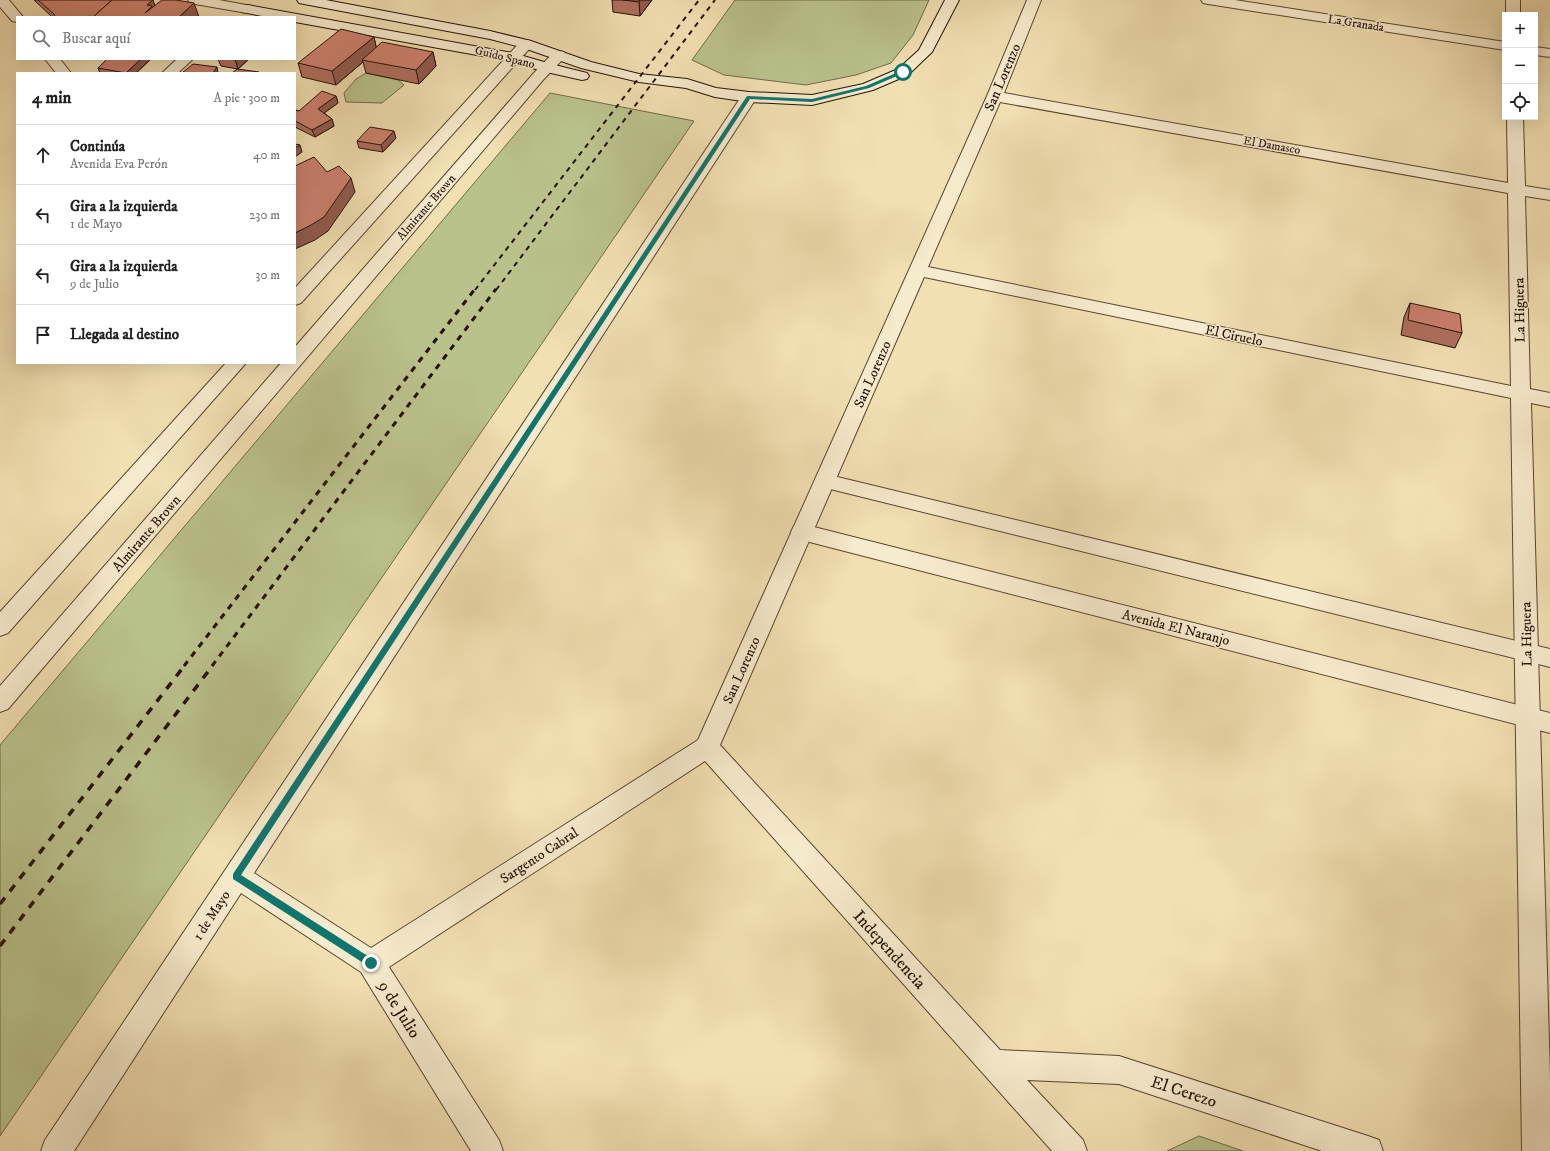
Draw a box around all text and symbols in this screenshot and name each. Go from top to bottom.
street label: La Granada [1327,12,1386,35]
map controls [1502,12,1538,120]
button: + [1502,12,1538,48]
search box [16,16,296,60]
icon: search [30,27,52,49]
text: Buscar aquí [62,29,130,48]
street label: San Lorenzo [981,41,1025,114]
street label: Guido Spano [473,43,537,72]
button: − [1502,48,1538,84]
route start [894,63,912,81]
button: locate [1502,84,1538,120]
text: 4 min [32,87,71,109]
text: A pie · 300 m [214,90,280,106]
street label: El Damasco [1242,133,1302,158]
text: Continúa [70,137,125,156]
icon: ahead [32,144,54,166]
text: 40 m [253,147,280,163]
text: Avenida Eva Perón [70,156,168,172]
street label: Almirante Brown [394,171,459,243]
text: Gira a la izquierda [70,197,178,216]
icon: left [32,204,54,226]
text: 230 m [249,207,280,223]
text: 1 de Mayo [70,216,122,232]
text: Gira a la izquierda [70,257,178,276]
icon: left [32,264,54,286]
text: 30 m [256,267,280,283]
text: 9 de Julio [70,276,119,292]
street label: La Higuera [1510,277,1530,343]
street label: El Ciruelo [1203,321,1265,351]
icon: arrive [32,324,54,346]
text: Llegada al destino [70,325,179,344]
street label: San Lorenzo [850,338,896,411]
street label: Almirante Brown [108,491,185,576]
street label: La Higuera [1517,601,1537,667]
street label: Avenida El Naranjo [1120,606,1232,650]
street label: San Lorenzo [719,634,765,707]
street label: Sargento Cabral [497,823,583,888]
street label: 1 de Mayo [189,887,235,944]
street label: Independencia [848,906,931,994]
route end [362,954,380,972]
street label: 9 de Julio [372,976,425,1042]
street label: El Cerezo [1148,1071,1219,1113]

